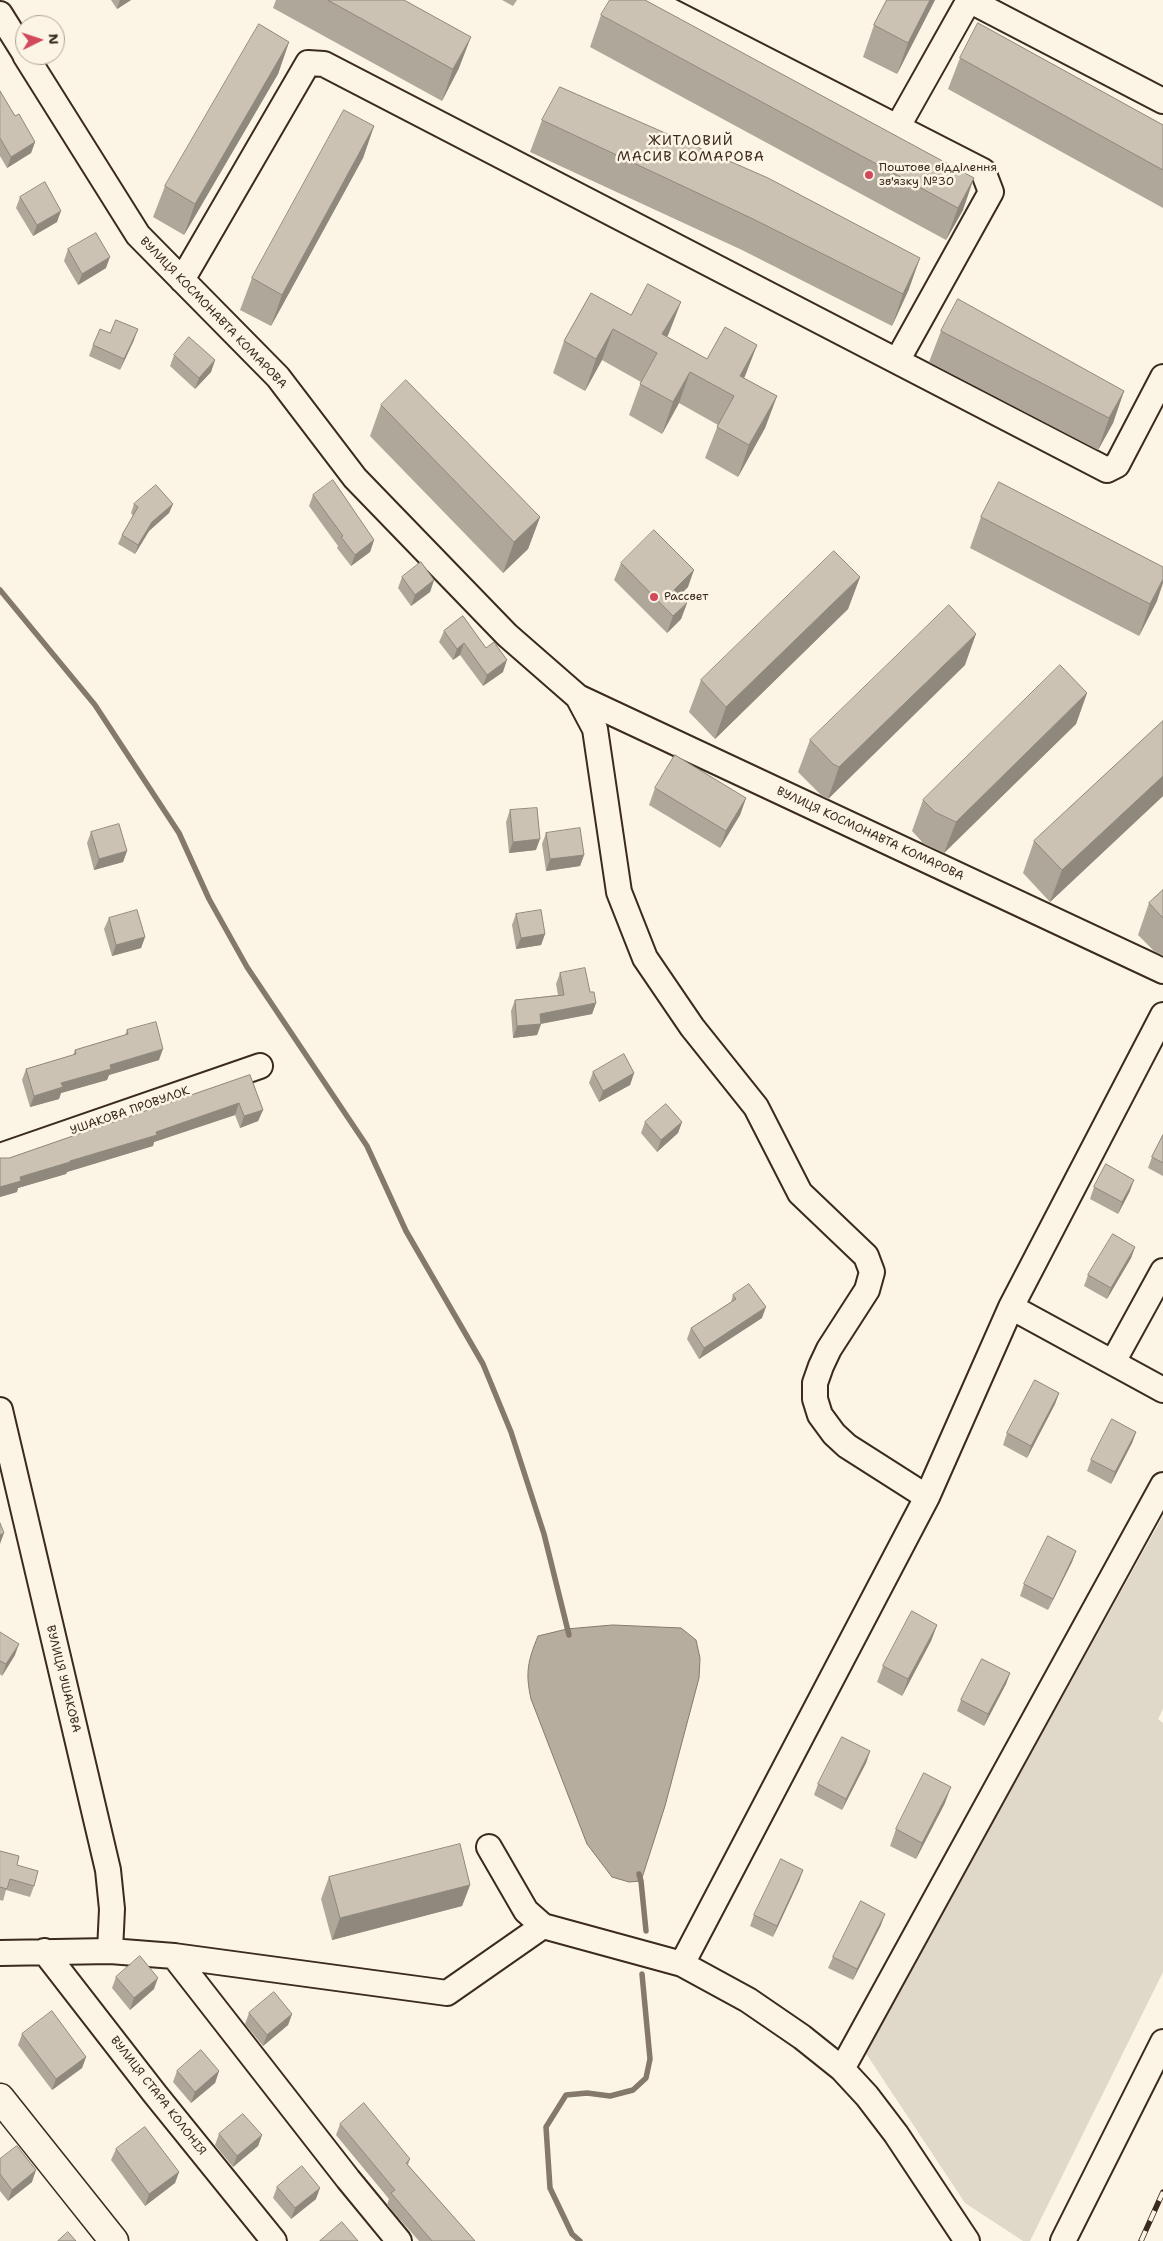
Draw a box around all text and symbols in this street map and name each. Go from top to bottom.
north arrow [15,15,65,65]
text: N [45,33,63,45]
district label: ЖИТЛОВИЙ МАСИВ КОМАРОВА [615,133,767,166]
place label: Поштове відділення зв'язку №30 [879,161,997,189]
marker: Поштове відділення зв'язку №30 [863,169,875,181]
street label: ВУЛИЦЯ КОСМОНАВТА КОМАРОВА [137,234,289,392]
place label: Рассвет [664,590,708,604]
marker: Рассвет [648,591,660,603]
street label: ВУЛИЦЯ КОСМОНАВТА КОМАРОВА [774,784,966,884]
street label: УШАКОВА ПРОВУЛОК [68,1084,192,1138]
street label: ВУЛИЦЯ УШАКОВА [43,1624,83,1734]
street label: ВУЛИЦЯ СТАРА КОЛОНІЯ [107,2034,209,2158]

